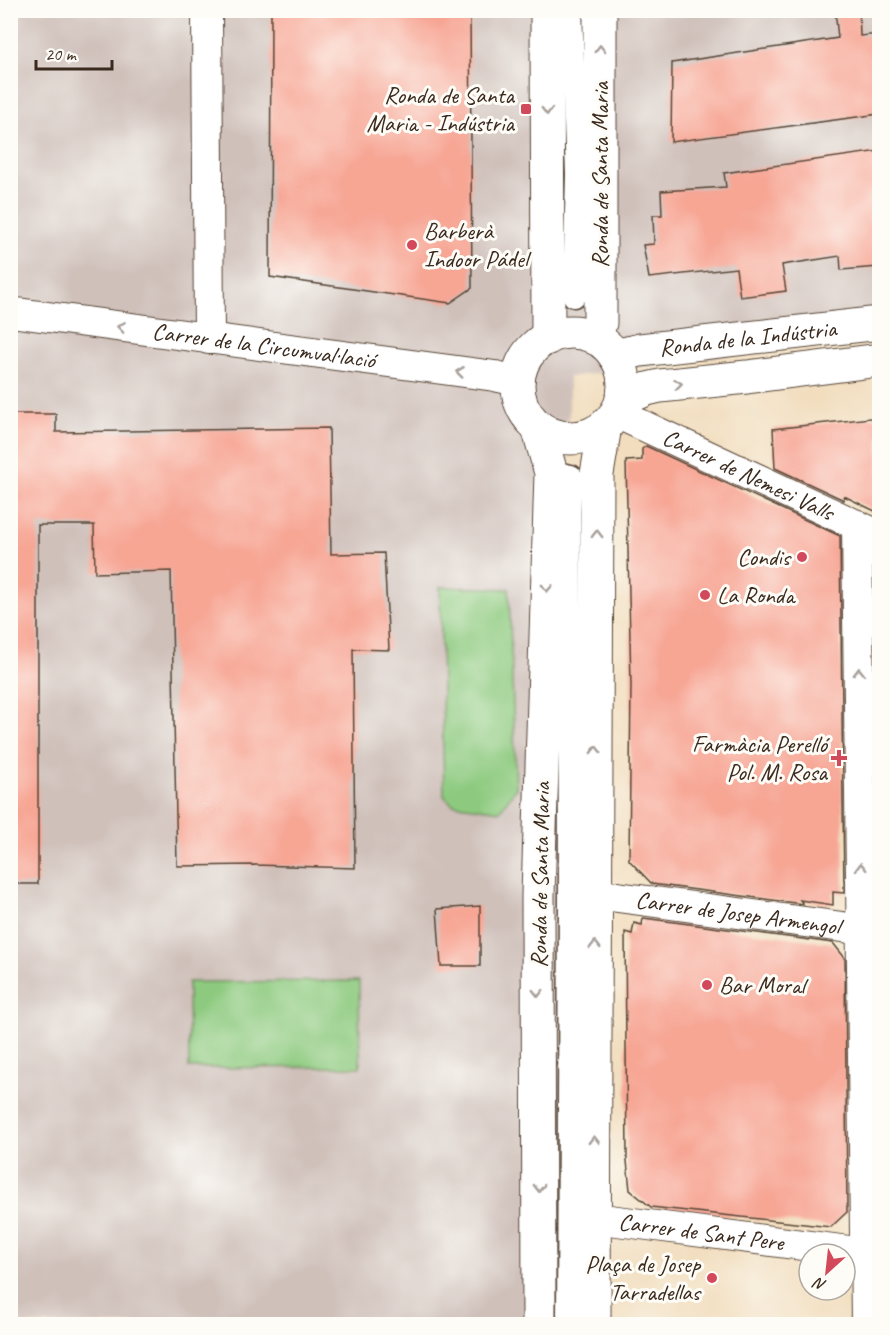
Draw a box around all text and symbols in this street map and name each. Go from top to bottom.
scale bar [36,33,112,71]
text: 20 m [45,43,78,65]
one-way arrow [594,45,606,54]
place label: Ronda de Santa Maria - Indústria [366,80,515,138]
street label: Ronda de Santa Maria [585,81,615,268]
marker: Ronda de Santa Maria - Indústria [519,102,533,116]
one-way arrow [541,106,553,115]
place label: Barberà Indoor Pádel [424,216,532,274]
marker: Barberà Indoor Pádel [405,238,419,252]
street label: Ronda de la Indústria [658,313,839,363]
street label: Carrer de la Circumval·lació [151,316,380,376]
one-way arrow [117,321,126,333]
one-way arrow [456,366,465,378]
one-way arrow [673,378,682,391]
street label: Carrer de Nemesi Valls [658,422,840,528]
one-way arrow [591,530,603,539]
place label: Condis [737,542,792,572]
marker: Condis [795,550,809,564]
place label: La Ronda [717,580,796,610]
one-way arrow [541,584,554,593]
marker: La Ronda [698,588,712,602]
one-way arrow [853,668,865,677]
place label: Farmàcia Perelló Pol. M. Rosa [692,729,831,787]
one-way arrow [590,746,602,755]
marker: Farmàcia Perelló Pol. M. Rosa [832,751,846,765]
street label: Ronda de Santa Maria [523,780,557,968]
one-way arrow [855,863,867,872]
street label: Carrer de Josep Armengol [634,885,846,942]
one-way arrow [589,941,601,950]
place label: Bar Moral [719,970,809,1000]
marker: Bar Moral [700,978,714,992]
one-way arrow [532,989,545,998]
one-way arrow [588,1136,600,1145]
one-way arrow [533,1184,545,1193]
street label: Carrer de Sant Pere [617,1206,788,1258]
north arrow [797,1242,857,1302]
place label: Plaça de Josep Tarradellas [585,1249,702,1307]
marker: Plaça de Josep Tarradellas [705,1271,719,1285]
text: N [809,1272,830,1296]

